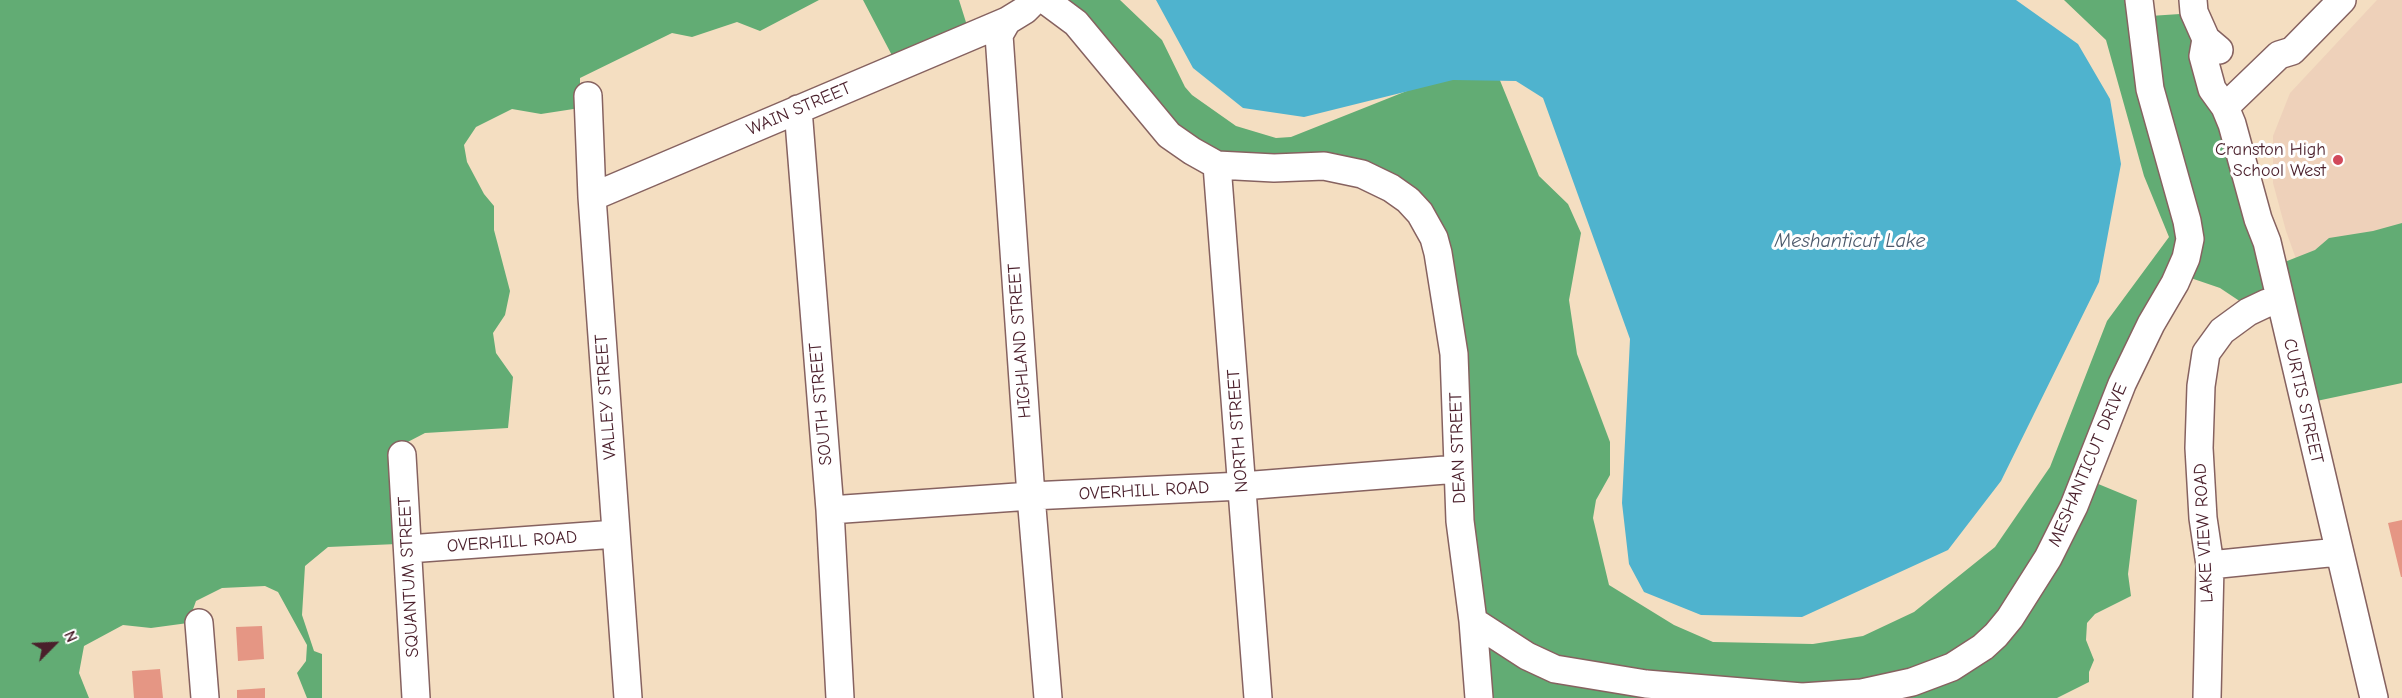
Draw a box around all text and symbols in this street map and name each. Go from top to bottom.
street label: WAIN STREET [744,77,854,141]
place label: Cranston High School West [2215,139,2326,182]
marker: Cranston High School West [2331,153,2345,167]
water label: Meshanticut Lake [1775,229,1925,253]
street label: HIGHLAND STREET [1004,263,1036,419]
street label: VALLEY STREET [591,334,621,460]
street label: CURTIS STREET [2278,336,2328,466]
street label: SOUTH STREET [805,342,837,466]
street label: NORTH STREET [1223,369,1253,493]
street label: MESHANTICUT DRIVE [2044,380,2132,550]
street label: DEAN STREET [1445,392,1471,504]
street label: LAKE VIEW ROAD [2190,463,2218,603]
street label: OVERHILL ROAD [1078,477,1210,505]
street label: SQUANTUM STREET [394,496,424,658]
street label: OVERHILL ROAD [446,527,578,557]
north arrow [24,614,84,674]
text: N [60,628,81,645]

